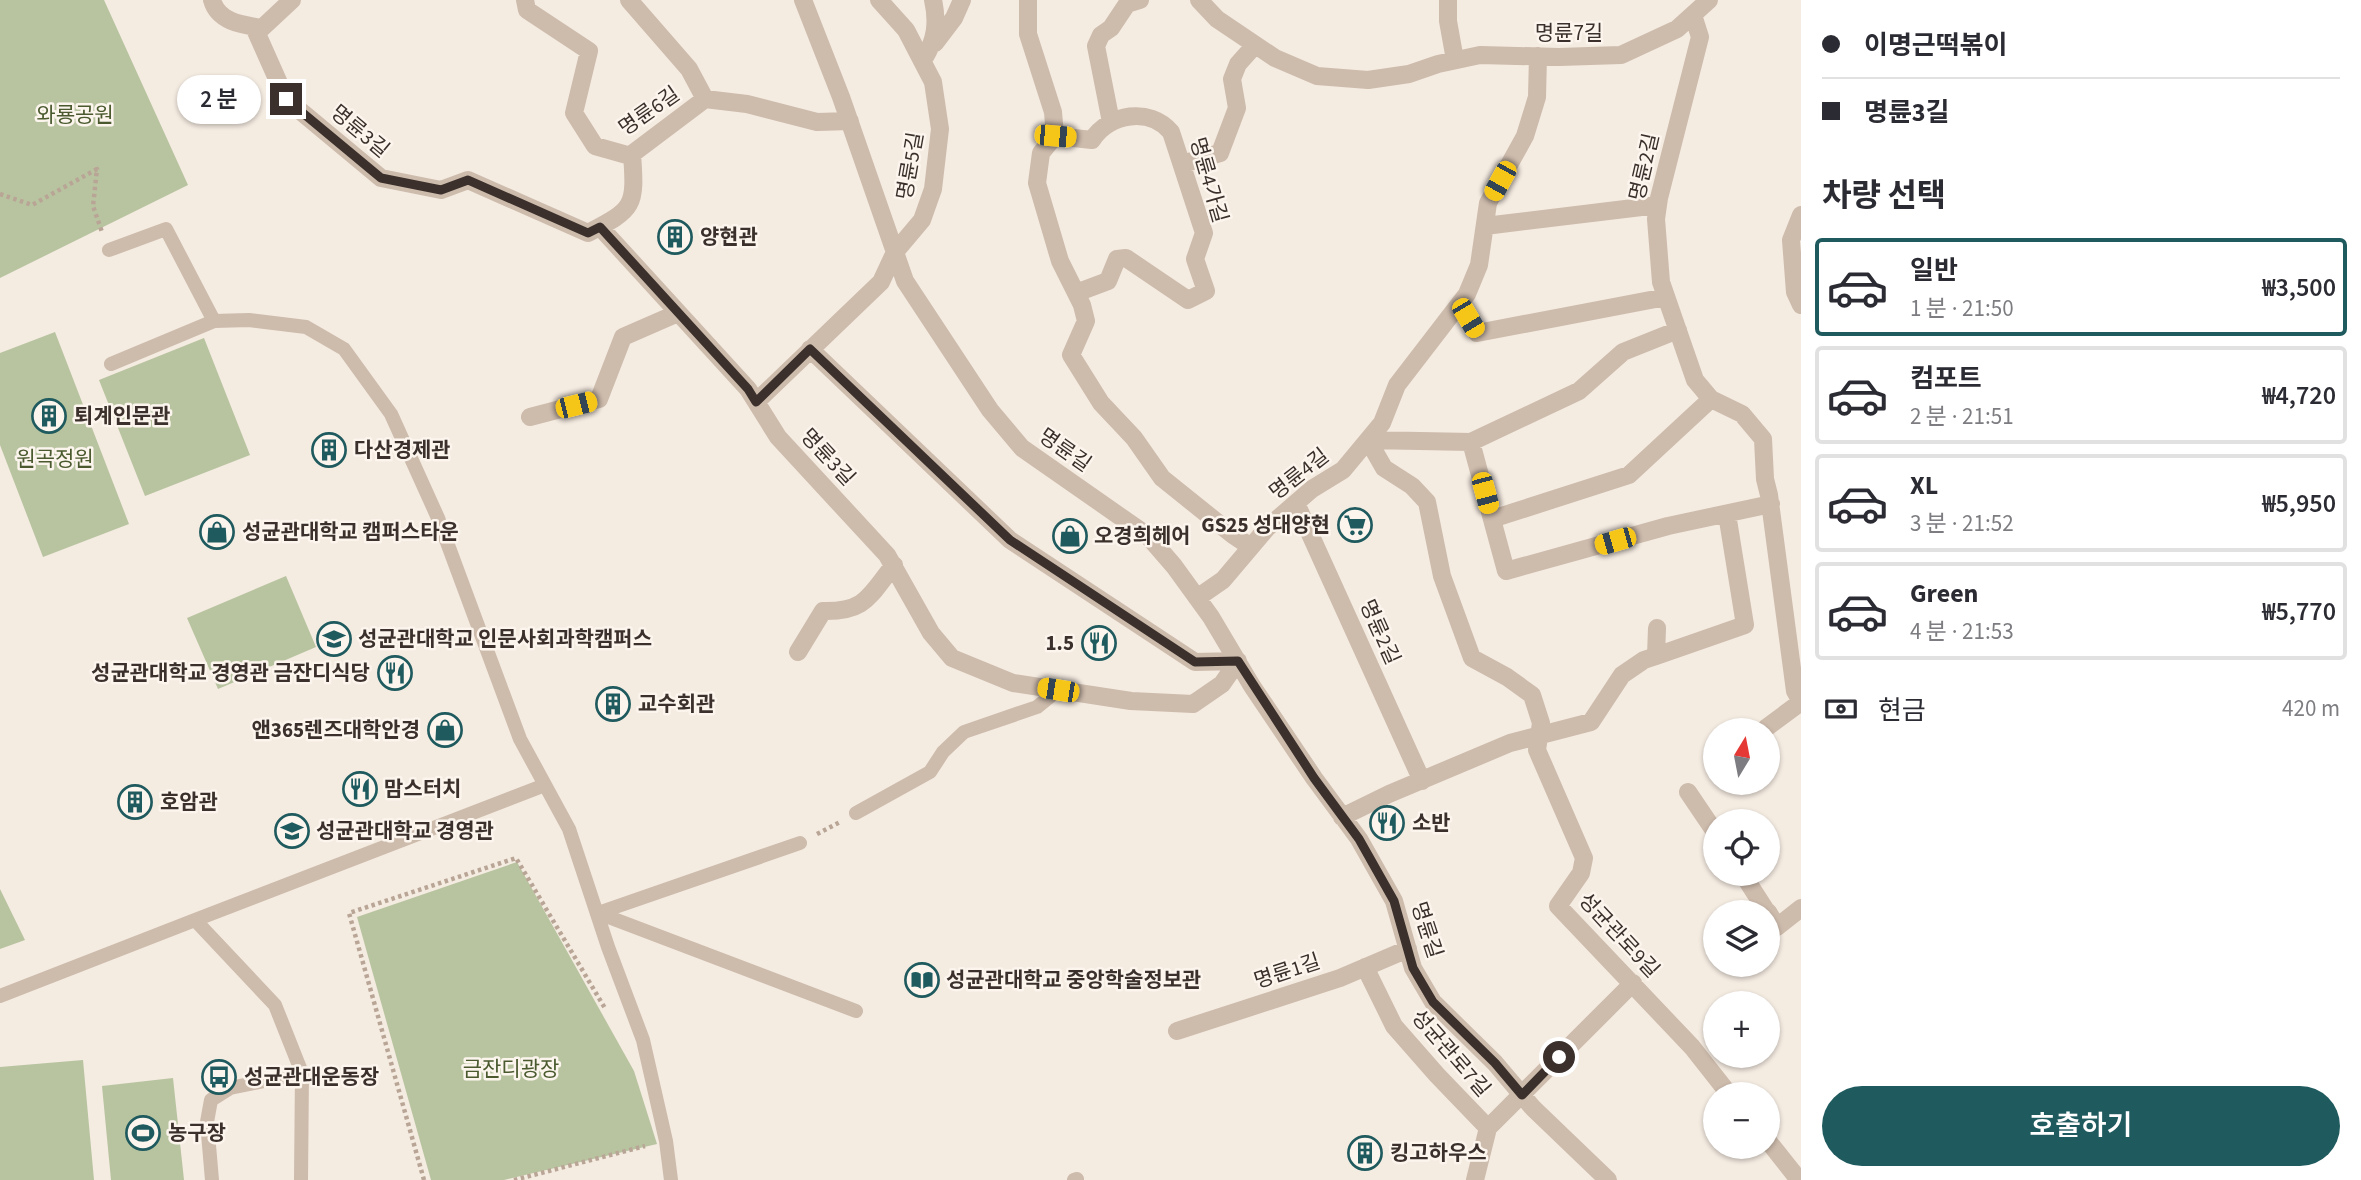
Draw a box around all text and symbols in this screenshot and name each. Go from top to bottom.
street label: 명륜7길 [1535,18,1603,48]
text: 이명근떡볶이 [1864,27,2008,64]
callout: 2 분 [177,74,262,124]
street label: 명륜6길 [612,79,686,143]
text: 2 분 [200,83,238,116]
route end [270,83,302,115]
text: 명륜3길 [1864,94,1950,131]
street label: 명륜3길 [324,98,396,164]
park label: 와룡공원 [36,100,114,130]
car [1034,124,1077,148]
street label: 명륜5길 [889,130,931,202]
street label: 명륜2길 [1622,130,1666,204]
street label: 명륜4가길 [1182,134,1236,226]
car [1481,158,1520,204]
text: 차량 선택 [1822,173,1946,219]
building icon: 양현관 [656,218,694,256]
place label: 양현관 [700,222,758,252]
text: 일반 [1910,252,1958,289]
icon: car [1826,256,1889,319]
text: ₩3,500 [2262,269,2336,306]
text: 1 분 · 21:50 [1910,292,2014,325]
car [1449,295,1488,341]
text: 컴포트 [1910,360,1982,397]
icon: car [1826,364,1889,427]
text: ₩4,720 [2262,377,2336,414]
car [554,390,599,420]
building icon: 퇴계인문관 [30,397,68,435]
text: 2 분 · 21:51 [1910,400,2014,433]
place label: 퇴계인문관 [74,401,171,431]
street label: 명륜길 [1033,421,1097,479]
street label: 명륜3길 [794,422,862,492]
building icon: 다산경제관 [310,431,348,469]
place label: 다산경제관 [354,435,451,465]
street label: 명륜4길 [1263,441,1335,507]
park label: 원곡정원 [16,444,94,474]
text: XL [1910,467,1938,504]
car [1470,470,1501,516]
icon: car [1826,472,1889,535]
text: ₩5,950 [2262,485,2336,522]
supermarket icon: GS25 성대양현 [1336,506,1374,544]
text: 3 분 · 21:52 [1910,507,2014,540]
place label: GS25 성대양현 [1201,510,1330,540]
shop icon: 성균관대학교 캠퍼스타운 [198,513,236,551]
place label: 성균관대학교 캠퍼스타운 [242,517,459,547]
shop icon: 오경희헤어 [1051,517,1089,555]
place label: 오경희헤어 [1094,521,1191,551]
car [1592,525,1639,557]
text: Green [1910,575,1978,612]
icon: car [1826,580,1889,643]
text: ₩5,770 [2262,593,2336,630]
street label: 명륜2길 [1352,595,1408,669]
text: 4 분 · 21:53 [1910,615,2014,648]
school or university icon: 성균관대학교 인문사회과학캠퍼스 [315,620,353,658]
place label: 성균관대학교 인문사회과학캠퍼스 [358,624,652,654]
restaurant icon: 1.5 [1080,624,1118,662]
place label: 1.5 [1046,628,1074,658]
restaurant icon: 성균관대학교 경영관 금잔디식당 [376,654,414,692]
place label: 성균관대학교 경영관 금잔디식당 [91,658,370,688]
car [1036,676,1081,704]
building icon: 교수회관 [594,685,632,723]
place label: 교수회관 [638,689,715,719]
icon: cash [1822,690,1860,728]
text: 현금 [1878,692,1926,729]
text: 420 m [2282,692,2340,725]
shop icon: 앤365렌즈대학안경 [426,711,464,749]
place label: 앤365렌즈대학안경 [251,715,420,745]
north arrow [1703,718,1780,794]
map controls [1703,718,1780,1159]
restaurant icon: 맘스터치 [341,770,379,808]
place label: 맘스터치 [384,774,461,804]
building icon: 호암관 [116,783,154,821]
place label: 호암관 [160,787,218,817]
restaurant icon: 소반 [1368,804,1406,842]
place label: 소반 [1412,808,1451,838]
button: locate [1703,809,1780,886]
school or university icon: 성균관대학교 경영관 [273,812,311,850]
place label: 성균관대학교 경영관 [316,816,494,846]
street label: 성균관로9길 [1572,886,1666,984]
street label: 명륜길 [1404,898,1450,962]
button: layers [1703,900,1780,977]
street label: 명륜1길 [1250,946,1324,996]
library icon: 성균관대학교 중앙학술정보관 [903,961,941,999]
place label: 성균관대학교 중앙학술정보관 [946,965,1201,995]
button: + [1703,991,1780,1068]
street label: 성균관로7길 [1405,1003,1497,1103]
route start [1543,1041,1575,1073]
park label: 금잔디광장 [463,1054,559,1084]
bus stop icon: 성균관대운동장 [200,1058,238,1096]
place label: 성균관대운동장 [244,1062,379,1092]
button: − [1703,1082,1780,1159]
button: 호출하기 [1822,1086,2340,1166]
sports icon: 농구장 [124,1114,162,1152]
place label: 농구장 [168,1118,226,1148]
building icon: 킹고하우스 [1346,1134,1384,1172]
place label: 킹고하우스 [1390,1138,1487,1168]

